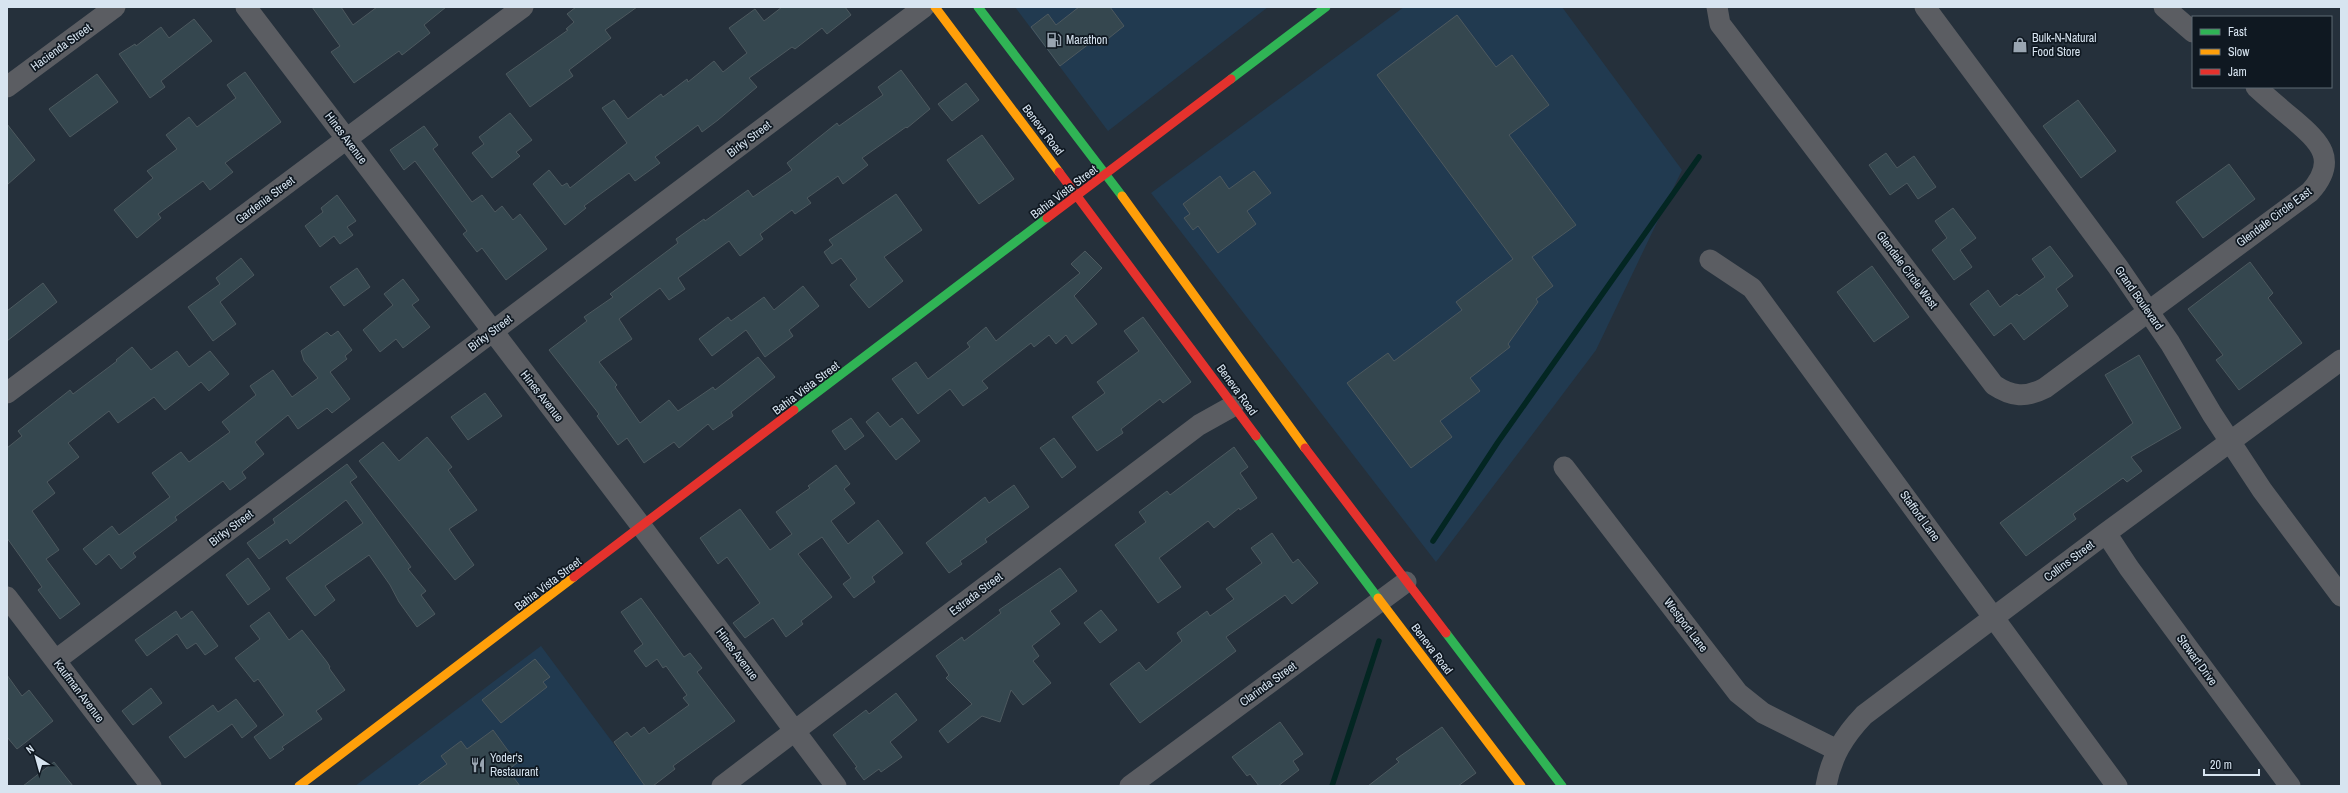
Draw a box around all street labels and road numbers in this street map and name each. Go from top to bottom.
street label: Hacienda Street [28,19,95,74]
street label: Beneva Road [1019,101,1067,159]
street label: Hines Avenue [321,109,371,167]
street label: Birky Street [724,117,775,161]
street label: Bahia Vista Street [1027,161,1101,222]
street label: Gardenia Street [232,172,298,227]
street label: Glendale Circle East [2233,183,2315,251]
street label: Glendale Circle West [1873,228,1941,312]
street label: Grand Boulevard [2111,263,2167,333]
street label: Birky Street [465,311,516,355]
street label: Bahia Vista Street [769,357,843,418]
street label: Beneva Road [1213,361,1261,419]
street label: Hines Avenue [517,367,567,425]
street label: Stafford Lane [1896,487,1944,545]
street label: Birky Street [206,506,257,550]
street label: Collins Street [2041,537,2098,585]
street label: Bahia Vista Street [511,553,585,614]
street label: Estrada Street [946,569,1006,619]
street label: Westport Lane [1660,595,1712,655]
street label: Beneva Road [1408,620,1456,678]
street label: Hines Avenue [712,625,762,683]
street label: Stewart Drive [2173,631,2221,689]
street label: Kaufman Avenue [50,656,108,726]
street label: Clarinda Street [1237,658,1300,710]

